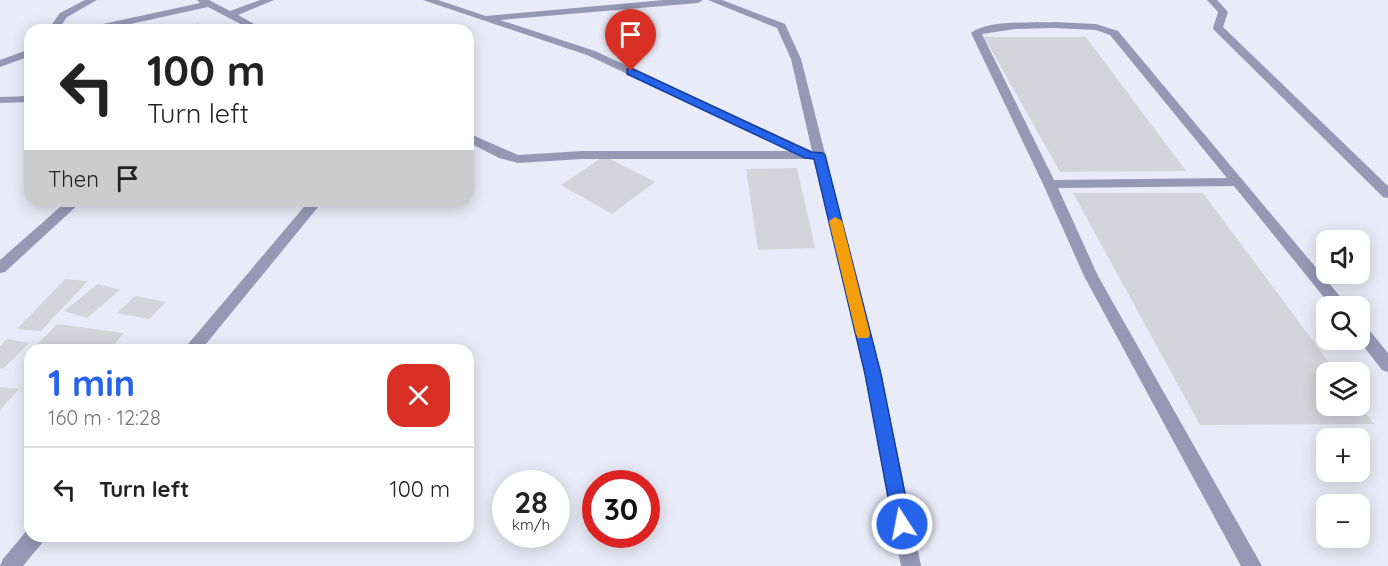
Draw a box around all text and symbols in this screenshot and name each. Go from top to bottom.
pin [605,9,656,71]
icon: arrive [614,18,647,51]
text: 100 m [147,44,265,97]
icon: left [48,48,126,126]
text: Turn left [147,96,249,130]
icon: arrive [111,162,144,195]
text: Then [48,165,99,193]
map controls [1316,230,1370,548]
button: sound [1316,230,1370,284]
button: search [1316,296,1370,350]
text: 1 min [48,360,135,405]
button: layers [1316,362,1370,416]
button: close [387,364,450,427]
text: 160 m · 12:28 [48,405,161,430]
button: + [1316,428,1370,482]
speed limit sign: 30 [582,470,660,548]
icon: left [48,473,81,506]
text: Turn left [99,475,189,503]
text: 100 m [390,475,450,503]
text: 28 [514,483,548,521]
position arrow [870,492,934,556]
button: − [1316,494,1370,548]
text: km/h [512,515,550,534]

